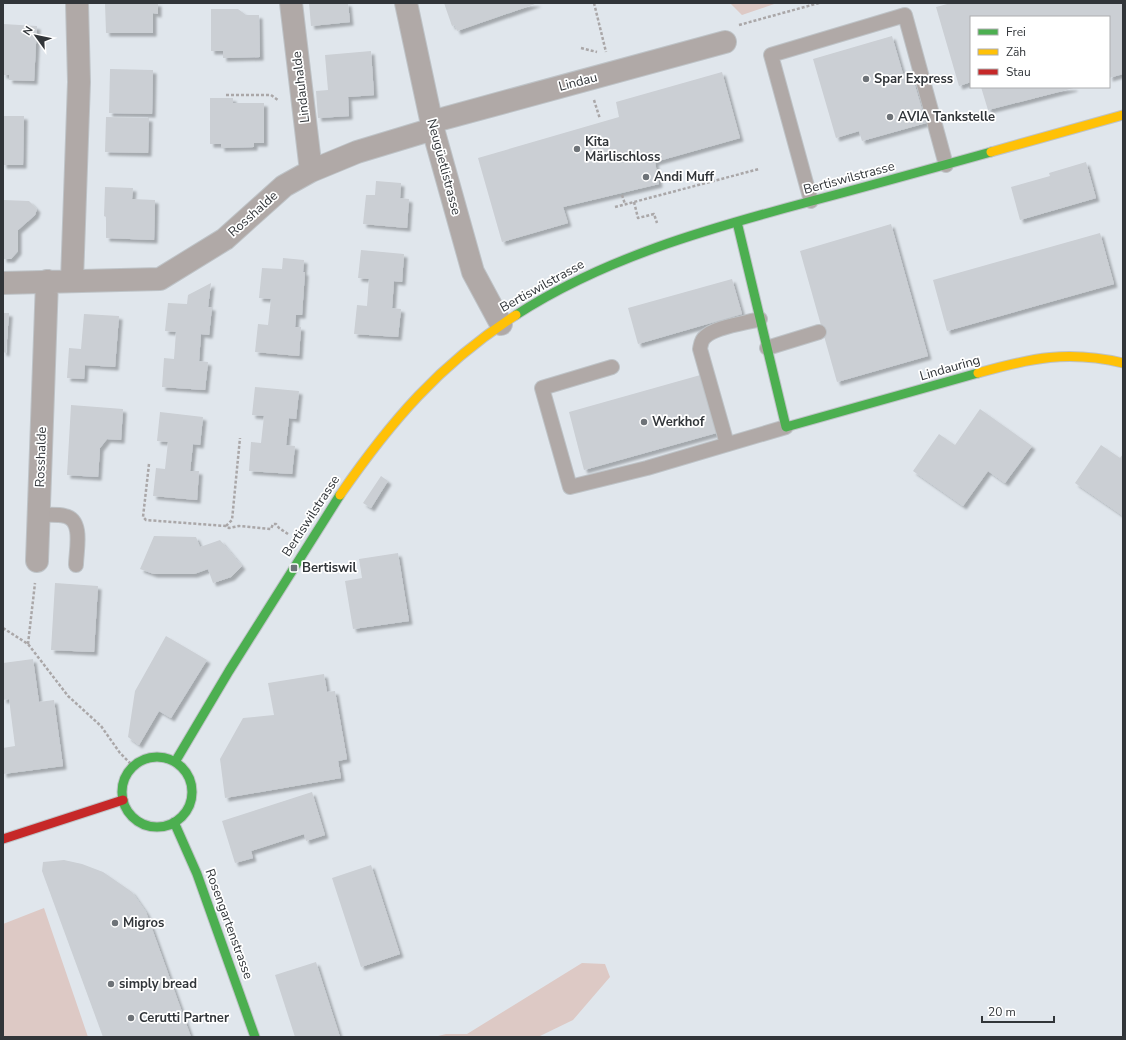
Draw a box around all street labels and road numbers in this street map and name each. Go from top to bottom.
street label: Lindauhalde [288,50,314,124]
street label: Lindau [557,68,599,96]
street label: Neugüetlistrasse [423,117,465,217]
street label: Bertiswilstrasse [801,157,897,199]
street label: Rosshalde [224,187,282,241]
street label: Bertiswilstrasse [497,255,587,317]
street label: Lindauring [918,351,982,385]
street label: Rosshalde [31,426,51,488]
street label: Bertiswilstrasse [278,472,344,560]
street label: Rosengartenstrasse [201,866,257,982]

